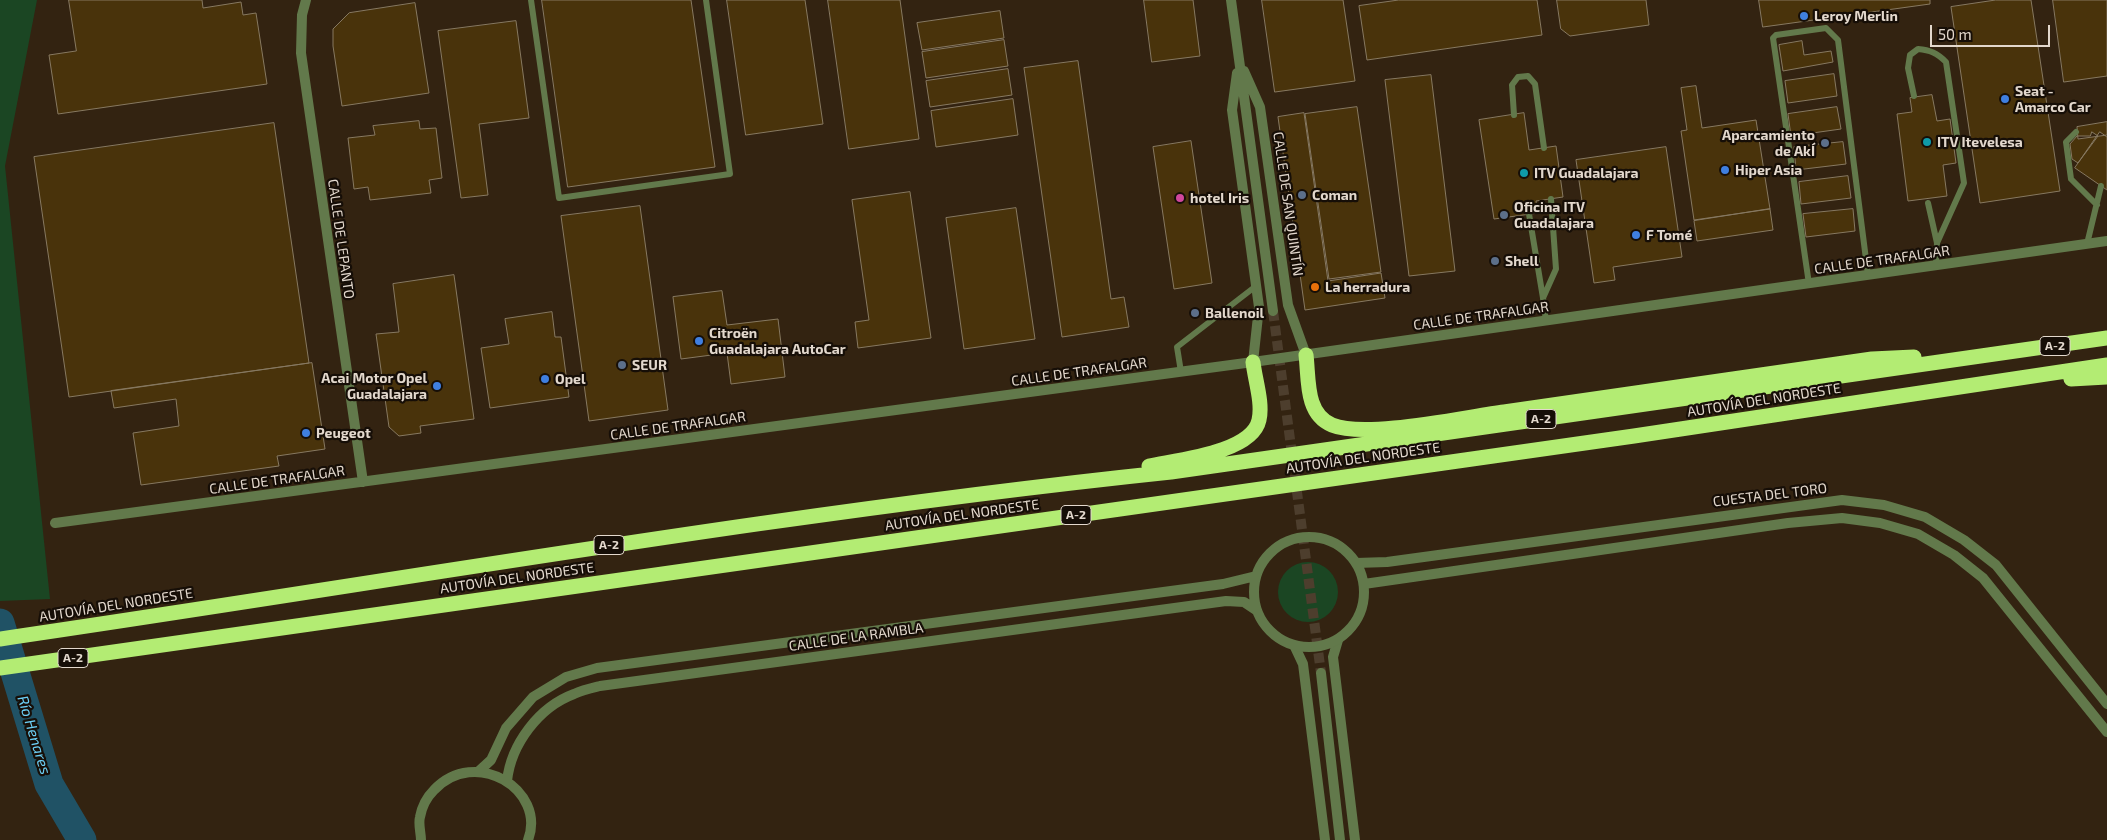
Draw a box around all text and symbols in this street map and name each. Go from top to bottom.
place label: Leroy Merlin [1814,8,1898,24]
marker: Leroy Merlin [1798,10,1810,22]
scale bar [1932,15,2052,47]
text: 50 m [1938,25,1972,43]
place label: Seat - Amarco Car [2015,83,2091,115]
marker: Seat - Amarco Car [1999,93,2011,105]
place label: Aparcamiento de AkÍ [1722,127,1815,160]
street label: CALLE DE SAN QUINTÍN [1270,131,1306,277]
place label: ITV Itevelesa [1937,134,2023,150]
marker: ITV Itevelesa [1921,136,1933,148]
marker: Aparcamiento de AkÍ [1819,137,1831,149]
place label: Hiper Asia [1735,162,1802,178]
marker: Hiper Asia [1719,164,1731,176]
place label: ITV Guadalajara [1534,165,1639,181]
marker: ITV Guadalajara [1518,167,1530,179]
street label: CALLE DE LEPANTO [324,178,358,300]
place label: Coman [1312,187,1357,203]
marker: Coman [1296,189,1308,201]
place label: hotel Iris [1190,190,1249,206]
marker: hotel Iris [1174,192,1186,204]
place label: Oficina ITV Guadalajara [1514,199,1594,232]
marker: Oficina ITV Guadalajara [1498,209,1510,221]
place label: F Tomé [1646,227,1692,243]
marker: F Tomé [1630,229,1642,241]
street label: CALLE DE TRAFALGAR [1813,242,1951,278]
place label: Shell [1505,253,1539,269]
marker: Shell [1489,255,1501,267]
place label: La herradura [1325,279,1410,295]
marker: La herradura [1309,281,1321,293]
street label: CALLE DE TRAFALGAR [1412,298,1550,334]
place label: Ballenoil [1205,305,1264,321]
marker: Ballenoil [1189,307,1201,319]
place label: Citroën Guadalajara AutoCar [709,325,846,358]
marker: Citroën Guadalajara AutoCar [693,335,705,347]
road number: A-2 [2040,336,2070,356]
street label: CALLE DE TRAFALGAR [1010,354,1148,390]
place label: SEUR [632,357,667,373]
marker: SEUR [616,359,628,371]
place label: Acai Motor Opel Guadalajara [321,370,427,402]
place label: Opel [555,371,586,387]
marker: Opel [539,373,551,385]
marker: Acai Motor Opel Guadalajara [431,380,443,392]
street label: AUTOVÍA DEL NORDESTE [1686,380,1842,420]
street label: CALLE DE TRAFALGAR [609,408,747,444]
road number: A-2 [1526,409,1556,428]
place label: Peugeot [316,425,371,441]
marker: Peugeot [300,427,312,439]
street label: AUTOVÍA DEL NORDESTE [1285,439,1441,477]
street label: CALLE DE TRAFALGAR [208,462,346,498]
street label: CUESTA DEL TORO [1712,480,1828,510]
street label: AUTOVÍA DEL NORDESTE [884,496,1040,534]
road number: A-2 [1061,506,1091,524]
road number: A-2 [594,536,624,554]
street label: AUTOVÍA DEL NORDESTE [439,559,595,597]
street label: AUTOVÍA DEL NORDESTE [38,585,194,625]
street label: CALLE DE LA RAMBLA [788,619,924,655]
road number: A-2 [58,648,88,668]
water label: Río Henares [13,693,55,777]

